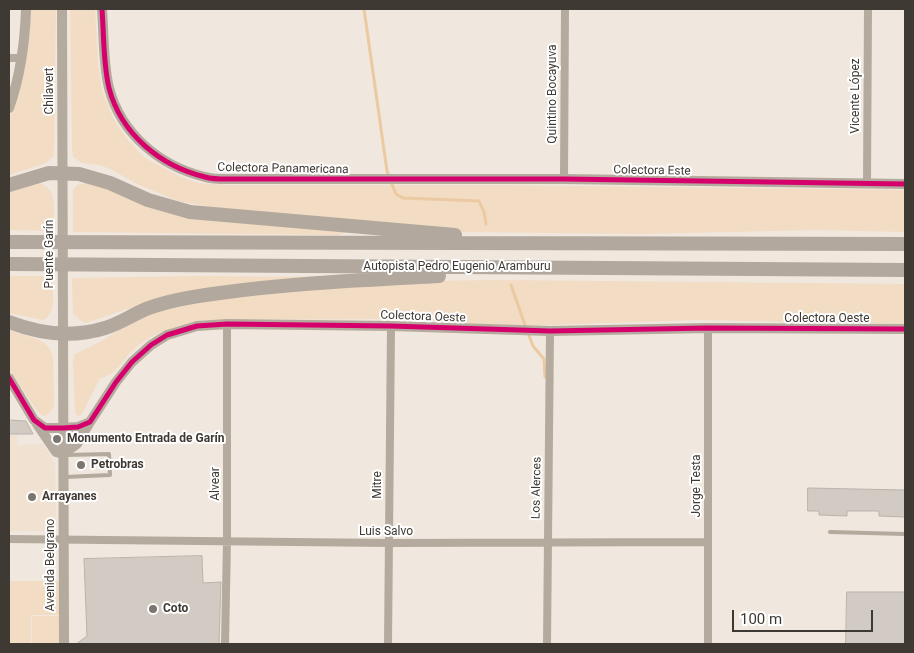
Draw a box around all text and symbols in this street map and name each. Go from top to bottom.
street label: Quintino Bocayuva [546,44,560,144]
street label: Vicente López [849,58,863,134]
street label: Chilavert [43,67,57,115]
street label: Colectora Panamericana [217,161,349,177]
street label: Colectora Este [613,163,691,179]
street label: Puente Garín [43,220,57,288]
street label: Autopista Pedro Eugenio Aramburu [363,260,551,274]
street label: Colectora Oeste [380,308,466,326]
street label: Colectora Oeste [784,312,870,326]
place label: Monumento Entrada de Garín [67,432,225,446]
marker: Monumento Entrada de Garín [51,433,63,445]
street label: Jorge Testa [690,454,704,518]
street label: Los Alerces [529,457,545,519]
place label: Petrobras [91,458,144,472]
marker: Petrobras [75,459,87,471]
street label: Alvear [209,467,223,501]
street label: Mitre [371,471,385,499]
place label: Arrayanes [42,490,97,504]
marker: Arrayanes [26,491,38,503]
street label: Avenida Belgrano [44,519,58,611]
street label: Luis Salvo [359,525,413,539]
scale bar [734,600,875,632]
place label: Coto [163,602,188,616]
marker: Coto [147,603,159,615]
text: 100 m [740,610,782,628]

